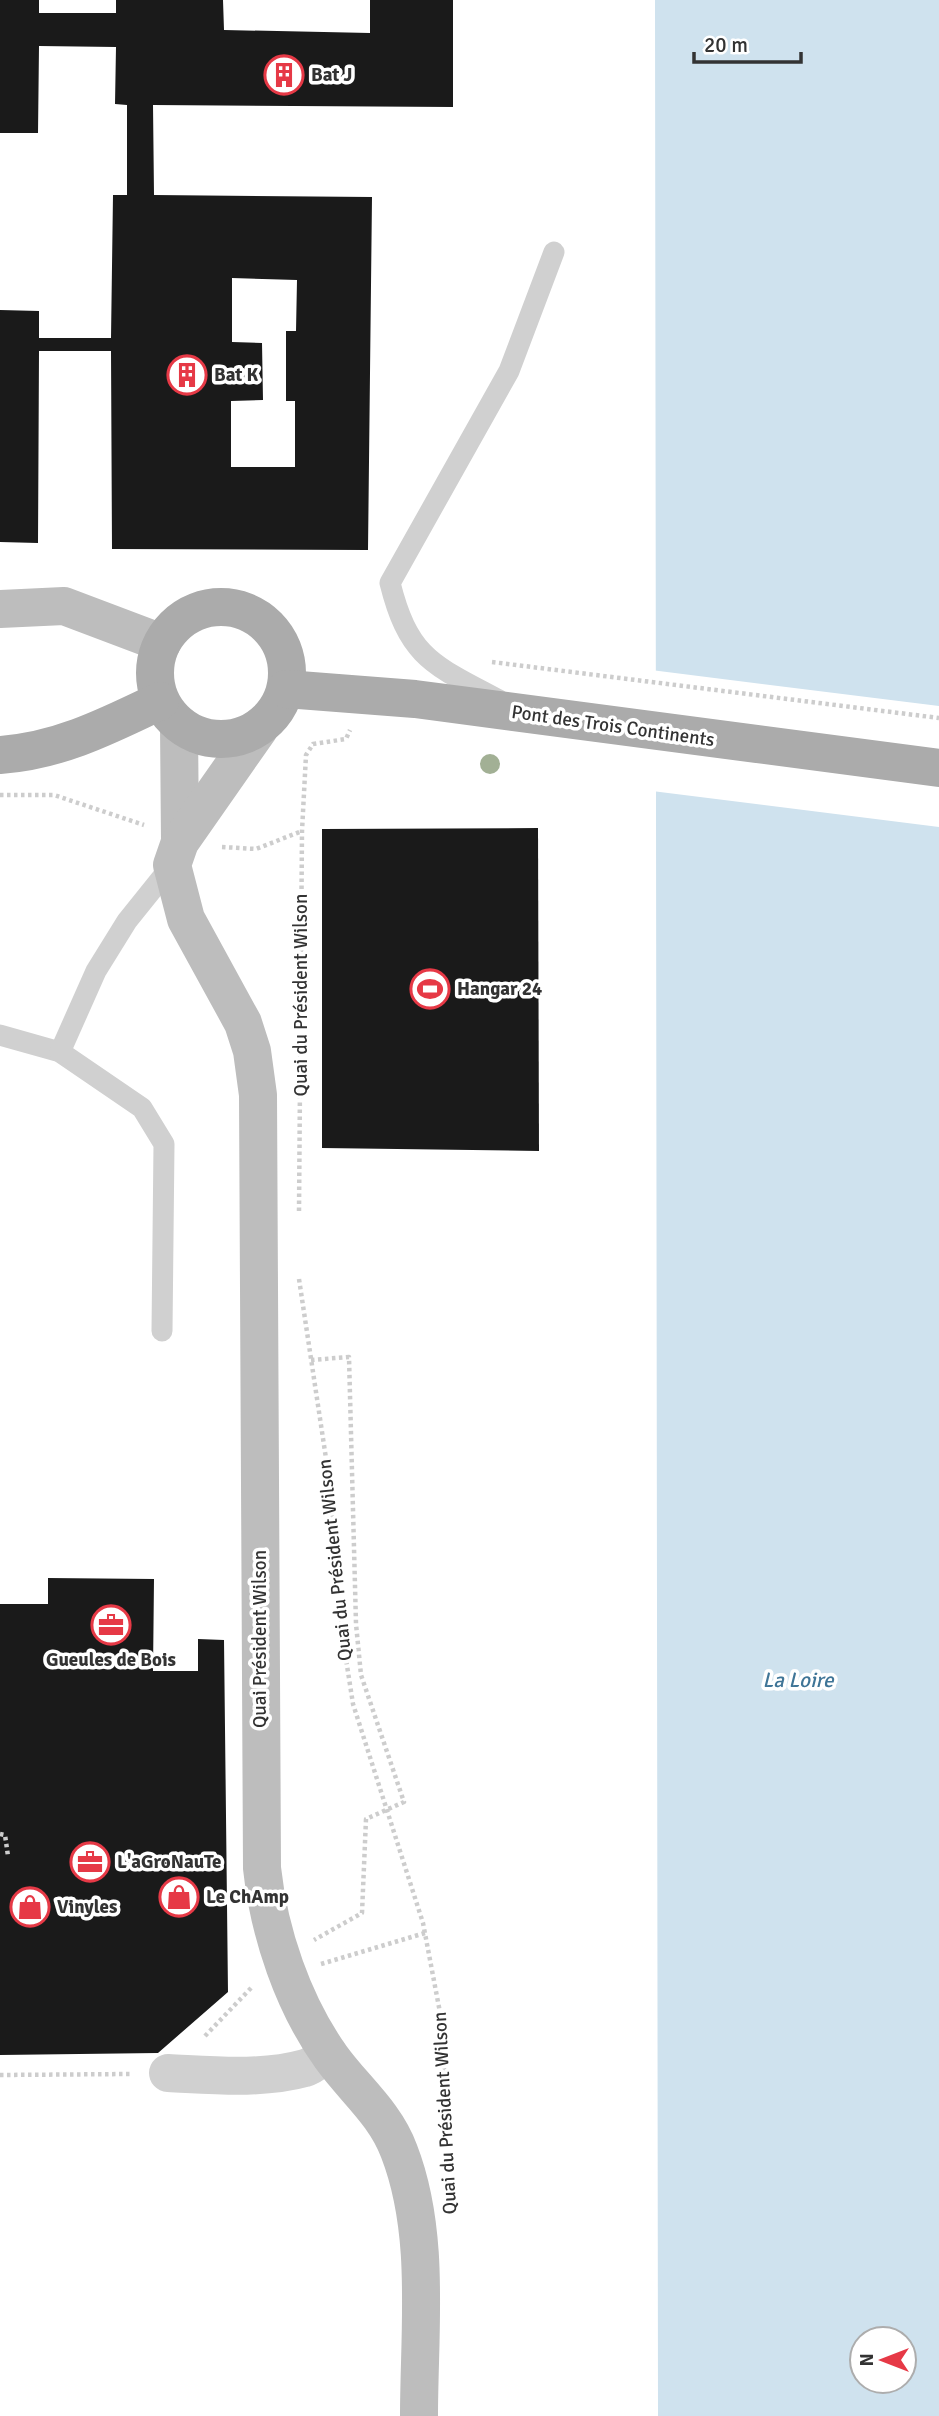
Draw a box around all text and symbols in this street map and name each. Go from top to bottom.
scale bar [694,21,801,65]
text: 20 m [704,32,748,58]
building icon: Bat J [263,54,305,96]
place label: Bat J [311,63,353,87]
building icon: Bat K [166,354,208,396]
place label: Bat K [214,363,259,387]
street label: Pont des Trois Continents [510,700,716,752]
street label: Quai du Président Wilson [289,894,313,1096]
sports icon: Hangar 24 [409,968,451,1010]
place label: Hangar 24 [457,977,542,1001]
street label: Quai du Président Wilson [312,1458,358,1662]
street label: Quai Président Wilson [248,1550,272,1728]
office icon: Gueules de Bois [90,1604,132,1646]
place label: Gueules de Bois [46,1648,176,1672]
water label: La Loire [763,1667,835,1693]
office icon: L'aGroNauTe [69,1841,111,1883]
place label: L'aGroNauTe [117,1850,222,1874]
shop icon: Le ChAmp [158,1876,200,1918]
place label: Le ChAmp [206,1885,289,1909]
shop icon: Vinyles [9,1886,51,1928]
place label: Vinyles [57,1895,117,1919]
street label: Quai du Président Wilson [428,2011,462,2215]
north arrow [848,2325,918,2395]
text: N [855,2353,879,2367]

